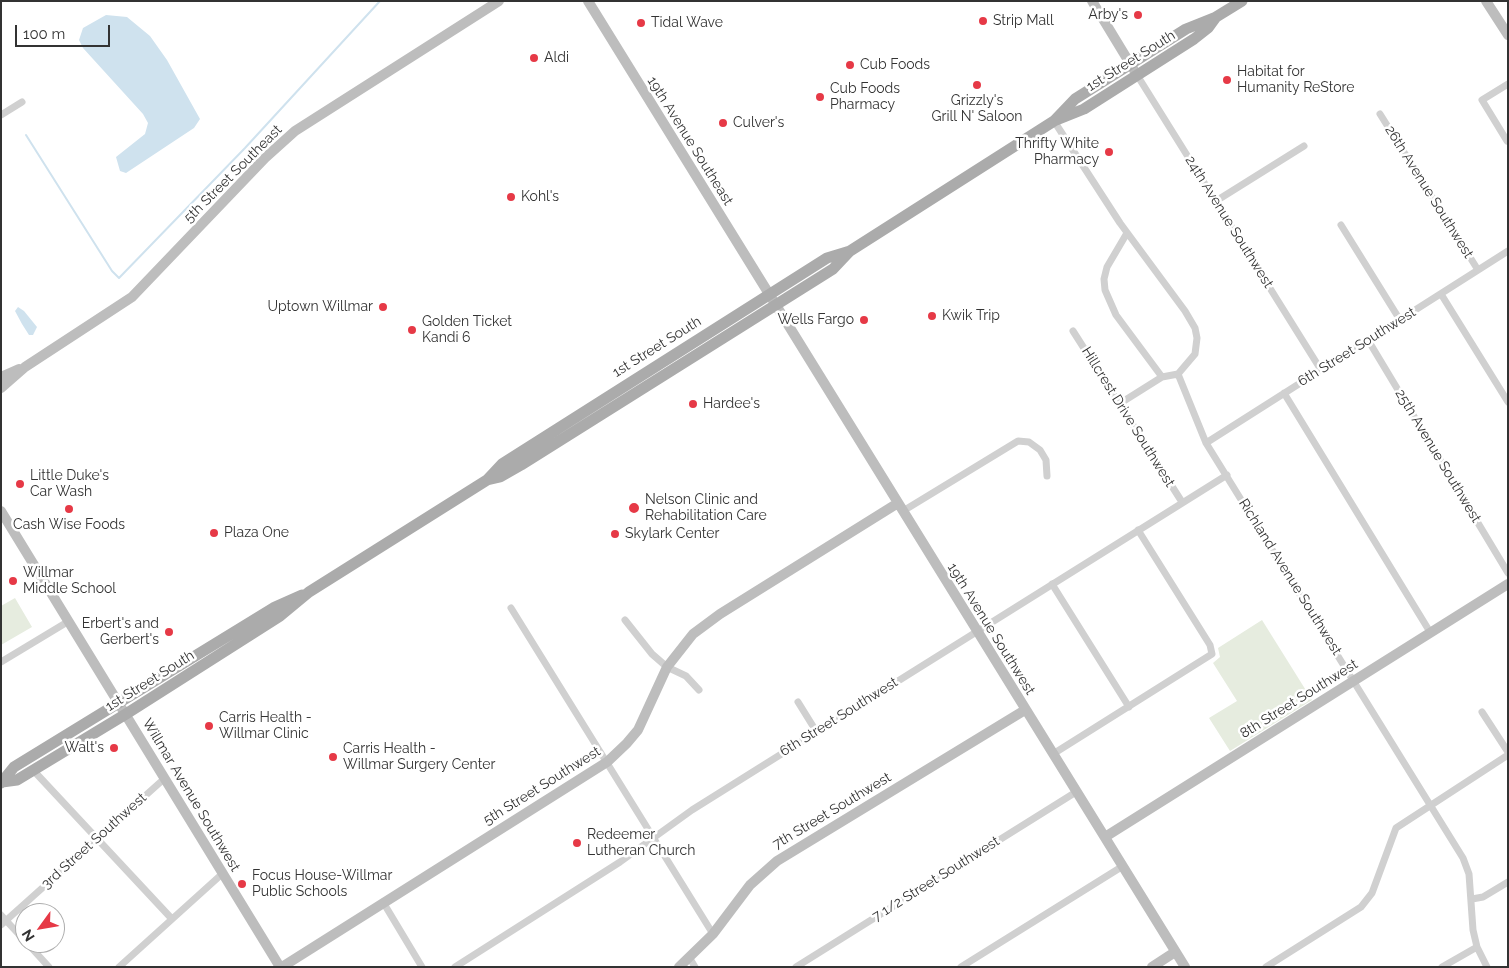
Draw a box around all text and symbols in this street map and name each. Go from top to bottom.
place label: Arby's [1088,7,1128,23]
marker: Arby's [1132,9,1144,21]
place label: Strip Mall [993,13,1054,29]
scale bar [18,15,112,47]
place label: Tidal Wave [651,15,723,31]
marker: Strip Mall [977,15,989,27]
marker: Tidal Wave [635,17,647,29]
text: 100 m [23,25,65,43]
street label: 1st Street South [1084,27,1178,95]
place label: Aldi [544,50,569,66]
marker: Aldi [528,52,540,64]
place label: Cub Foods [860,57,930,73]
marker: Cub Foods [844,59,856,71]
place label: Habitat for Humanity ReStore [1237,64,1354,96]
street label: 19th Avenue Southeast [644,74,736,208]
marker: Habitat for Humanity ReStore [1221,74,1233,86]
marker: Grizzly's Grill N' Saloon [971,79,983,91]
place label: Cub Foods Pharmacy [830,81,900,114]
marker: Cub Foods Pharmacy [814,91,826,103]
place label: Grizzly's Grill N' Saloon [931,93,1023,125]
place label: Culver's [733,115,784,131]
marker: Culver's [717,117,729,129]
street label: 5th Street Southeast [180,121,286,227]
street label: 26th Avenue Southwest [1381,122,1477,262]
place label: Thrifty White Pharmacy [1015,136,1099,168]
marker: Thrifty White Pharmacy [1103,146,1115,158]
street label: 24th Avenue Southwest [1181,153,1277,291]
place label: Kohl's [521,189,559,205]
marker: Kohl's [505,191,517,203]
place label: Uptown Willmar [268,299,373,315]
marker: Uptown Willmar [377,301,389,313]
street label: 6th Street Southwest [1295,304,1419,390]
place label: Kwik Trip [942,308,1000,324]
marker: Kwik Trip [926,310,938,322]
place label: Wells Fargo [777,312,854,328]
street label: 1st Street South [610,313,704,381]
place label: Golden Ticket Kandi 6 [422,314,512,347]
marker: Wells Fargo [858,314,870,326]
marker: Golden Ticket Kandi 6 [406,324,418,336]
street label: Hillcrest Drive Southwest [1078,344,1178,490]
street label: 25th Avenue Southwest [1391,386,1485,526]
place label: Hardee's [703,396,760,412]
marker: Hardee's [687,398,699,410]
place label: Little Duke's Car Wash [30,468,109,501]
marker: Little Duke's Car Wash [14,478,26,490]
place label: Nelson Clinic and Rehabilitation Care [645,492,767,524]
street label: Richland Avenue Southwest [1235,496,1345,658]
marker: Nelson Clinic and Rehabilitation Care [627,501,641,515]
marker: Cash Wise Foods [63,503,75,515]
place label: Cash Wise Foods [13,517,125,533]
place label: Plaza One [224,525,289,541]
place label: Skylark Center [625,526,719,542]
marker: Plaza One [208,527,220,539]
marker: Skylark Center [609,528,621,540]
street label: 19th Avenue Southwest [944,560,1038,698]
place label: Willmar Middle School [23,565,116,598]
marker: Willmar Middle School [7,575,19,587]
place label: Erbert's and Gerbert's [82,616,159,648]
marker: Erbert's and Gerbert's [163,626,175,638]
street label: 1st Street South [103,647,197,715]
street label: 8th Street Southwest [1237,656,1361,742]
street label: 6th Street Southwest [777,674,901,760]
place label: Carris Health - Willmar Clinic [219,710,312,742]
street label: Willmar Avenue Southwest [139,715,243,875]
marker: Carris Health - Willmar Clinic [203,720,215,732]
place label: Walt's [65,740,104,756]
place label: Carris Health - Willmar Surgery Center [343,741,495,774]
marker: Walt's [108,742,120,754]
street label: 5th Street Southwest [480,743,604,829]
marker: Carris Health - Willmar Surgery Center [327,751,339,763]
street label: 7th Street Southwest [770,769,894,853]
street label: 3rd Street Southwest [38,789,150,893]
place label: Redeemer Lutheran Church [587,827,695,860]
street label: 7 1/2 Street Southwest [869,833,1003,925]
marker: Redeemer Lutheran Church [571,837,583,849]
place label: Focus House-Willmar Public Schools [252,868,392,900]
marker: Focus House-Willmar Public Schools [236,878,248,890]
north arrow [15,903,65,953]
text: N [19,927,38,944]

